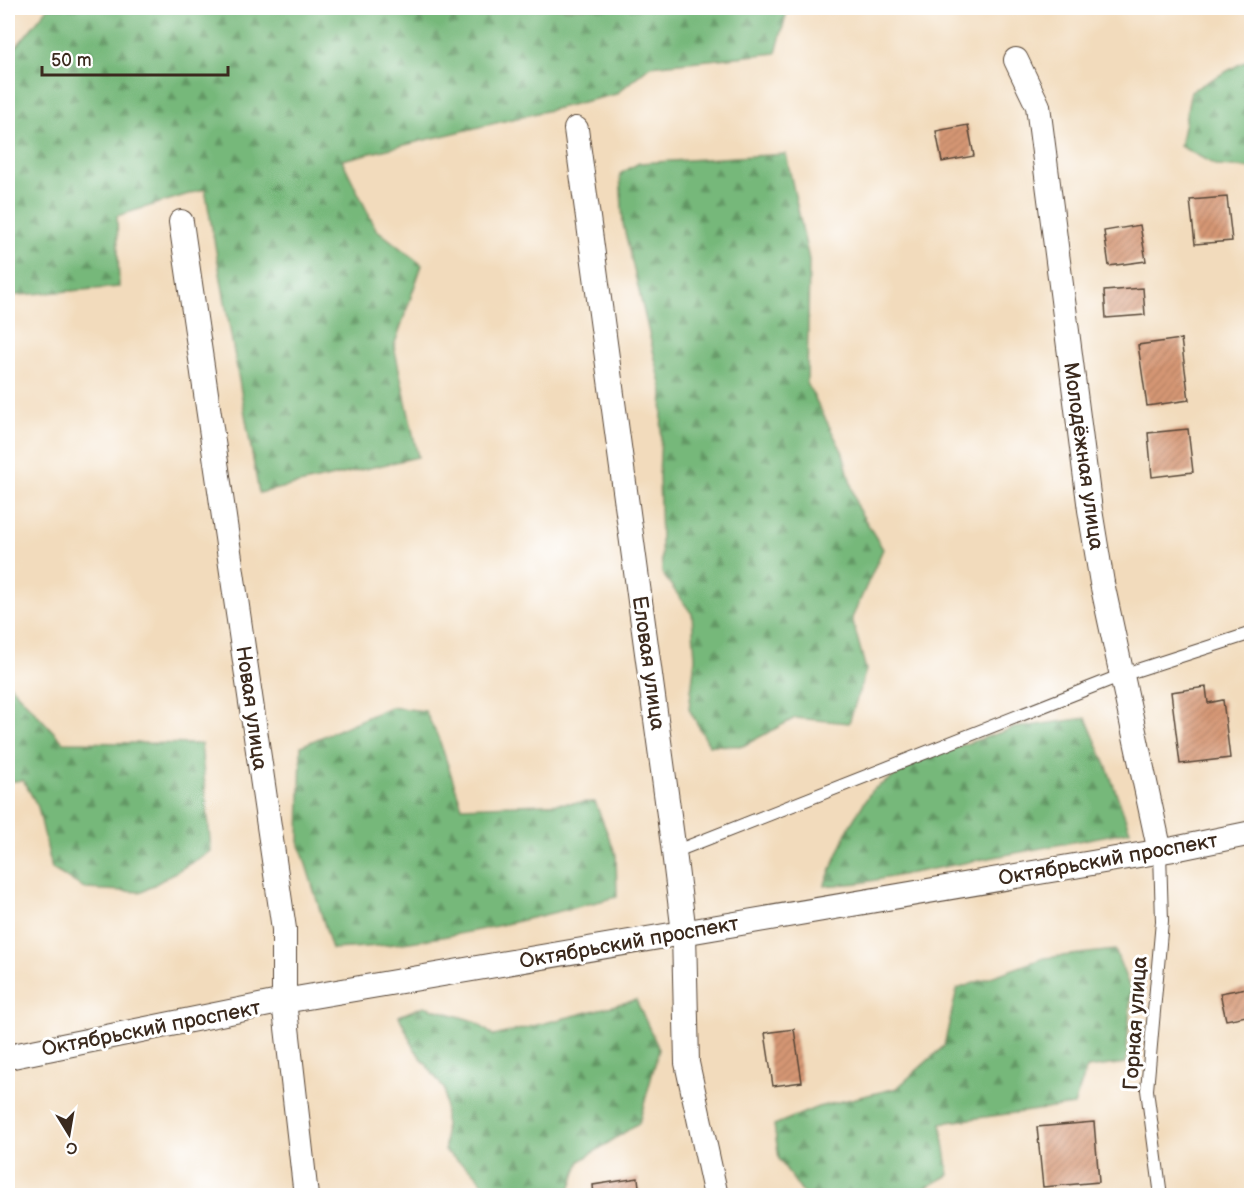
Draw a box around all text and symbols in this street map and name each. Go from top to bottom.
scale bar [42,39,228,77]
text: 50 m [51,50,92,71]
street label: Молодёжная улица [1058,361,1109,552]
street label: Еловая улица [627,594,670,732]
street label: Новая улица [230,644,273,772]
street label: Октябрьский проспект [996,828,1220,891]
street label: Октябрьский проспект [517,911,741,974]
street label: Горная улица [1118,955,1153,1091]
street label: Октябрьский проспект [40,995,263,1062]
north arrow [39,1104,99,1164]
text: С [64,1137,79,1158]

